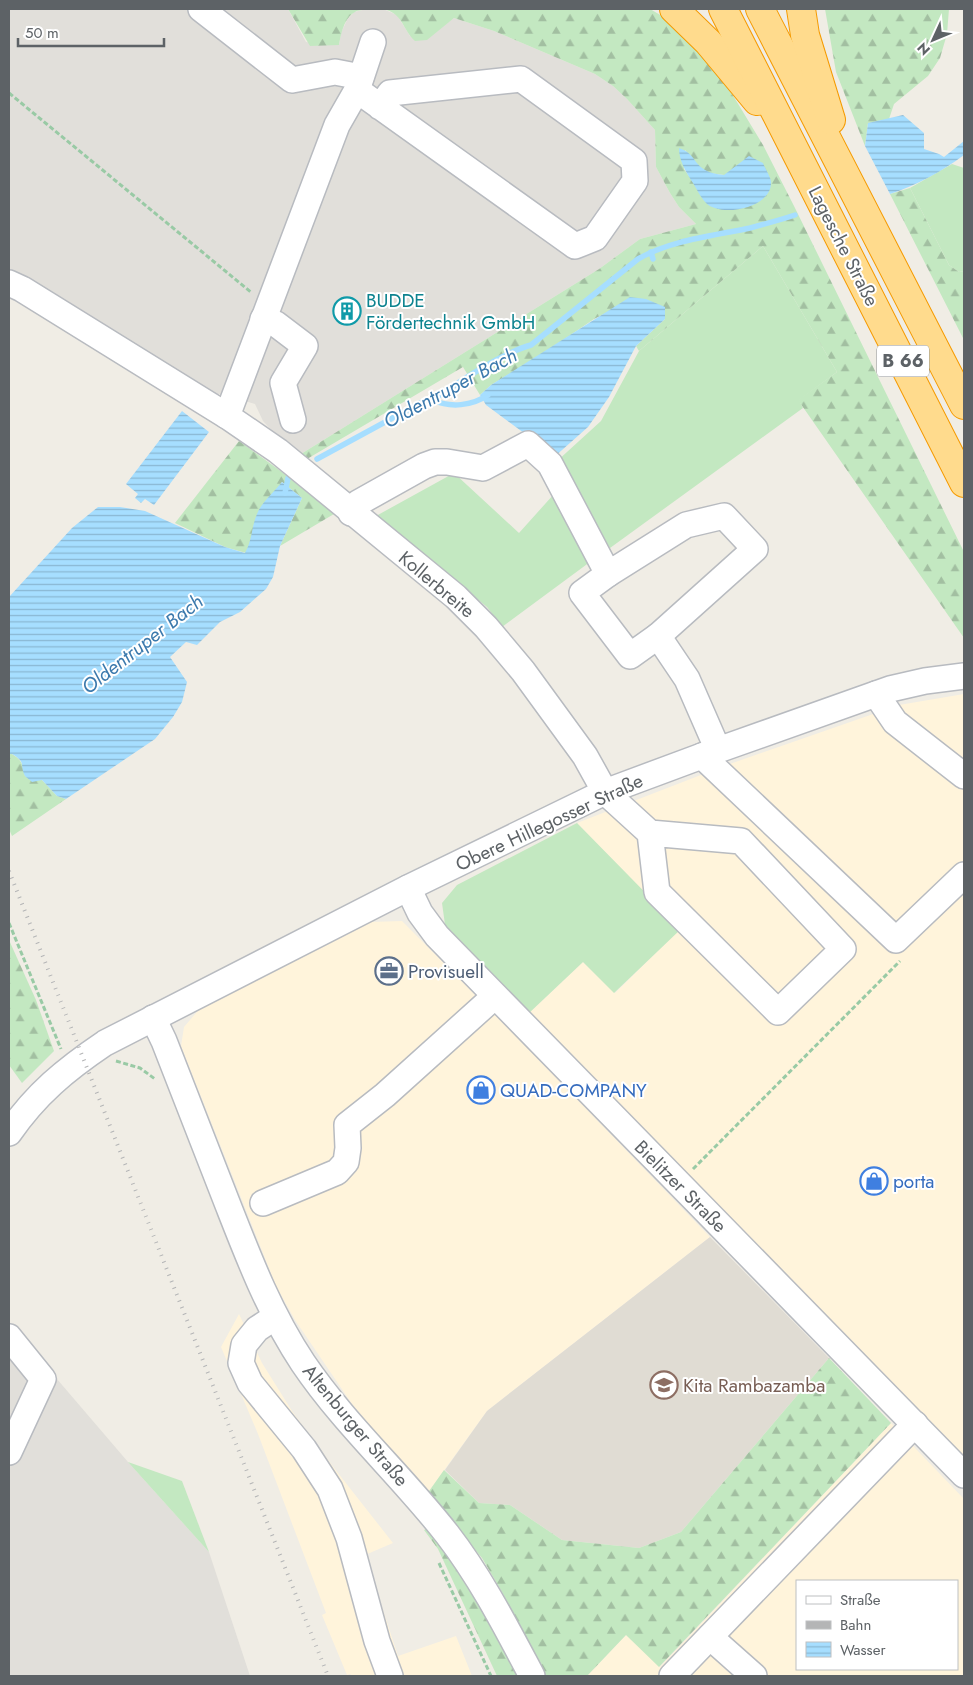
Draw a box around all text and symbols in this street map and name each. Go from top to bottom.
scale bar [18,15,164,47]
north arrow [908,15,958,65]
text: 50 m [25,22,59,44]
text: N [913,38,935,60]
street label: Lagesche Straße [802,181,886,311]
place label: BUDDE Fördertechnik GmbH [366,287,535,336]
building icon: BUDDE Fördertechnik GmbH [332,296,362,326]
water label: Oldentruper Bach [378,341,522,436]
road number: B 66 [877,346,929,376]
street label: Kollerbreite [393,545,481,624]
water label: Oldentruper Bach [75,588,209,701]
street label: Obere Hillegosser Straße [451,767,648,878]
office icon: Provisuell [374,956,404,986]
place label: Provisuell [408,958,484,985]
shop icon: QUAD-COMPANY [466,1075,496,1105]
place label: QUAD-COMPANY [500,1077,647,1104]
street label: Bielitzer Straße [628,1134,733,1239]
shop icon: porta [859,1166,889,1196]
place label: porta [893,1168,934,1195]
street label: Altenburger Straße [296,1358,415,1492]
school or university icon: Kita Rambazamba [649,1370,679,1400]
place label: Kita Rambazamba [683,1372,825,1399]
legend [796,1580,958,1670]
text: Straße [840,1589,881,1611]
text: Bahn [840,1614,871,1636]
text: Wasser [840,1639,886,1661]

